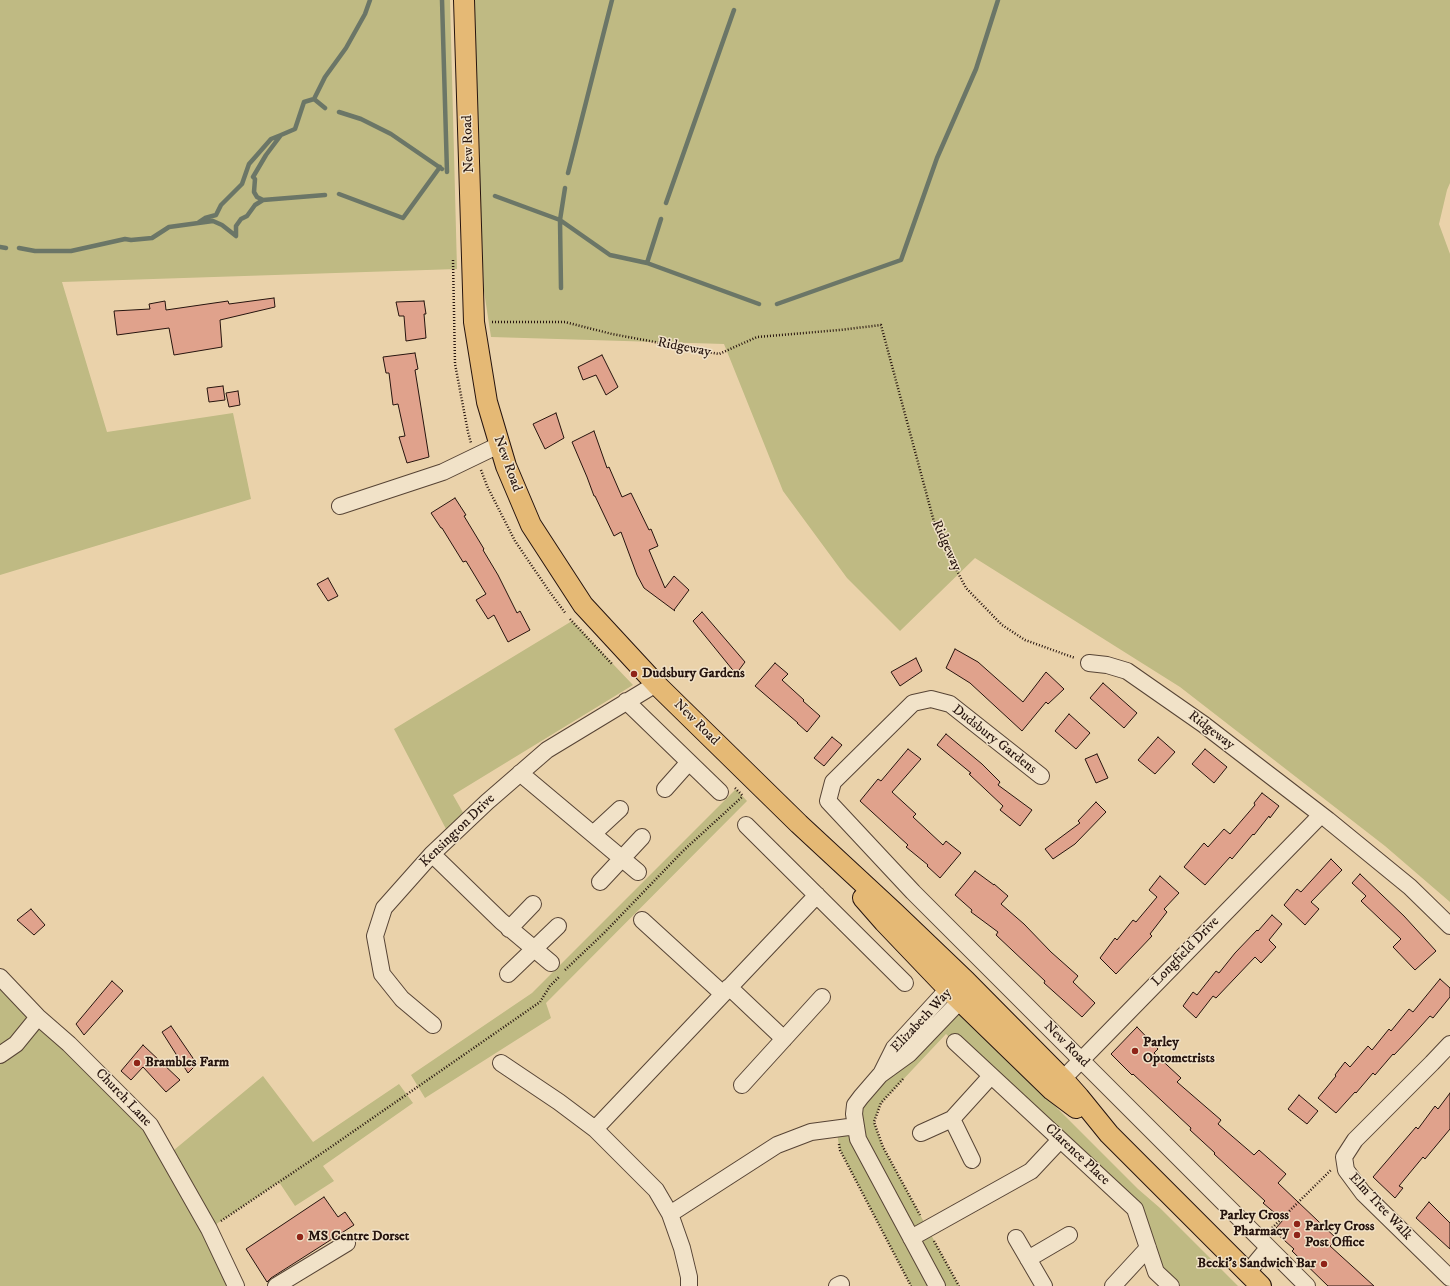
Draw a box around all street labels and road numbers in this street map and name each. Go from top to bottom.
street label: New Road [460,115,478,173]
street label: Ridgeway [656,335,712,361]
street label: New Road [489,434,525,494]
street label: Ridgeway [927,518,965,574]
street label: New Road [670,697,722,749]
street label: Dudsbury Gardens [948,702,1040,778]
street label: Ridgeway [1184,708,1238,754]
street label: Kensington Drive [417,791,499,871]
street label: Longfield Drive [1149,914,1223,990]
street label: Elizabeth Way [888,985,956,1057]
street label: New Road [1040,1019,1092,1071]
street label: Church Lane [91,1066,155,1130]
street label: Clarence Place [1041,1121,1113,1189]
street label: Elm Tree Walk [1345,1170,1415,1244]

